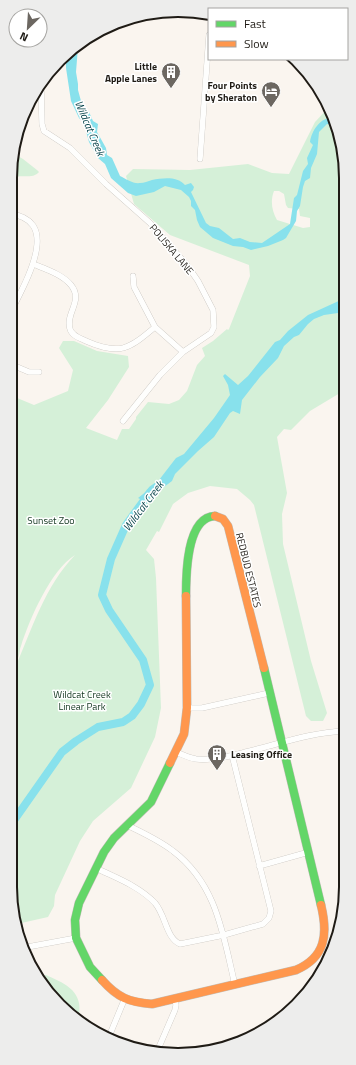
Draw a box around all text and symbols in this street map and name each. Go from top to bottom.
north arrow [8,8,48,48]
legend [208,8,348,60]
text: Fast [244,14,267,33]
text: N [17,28,31,46]
text: Slow [244,34,269,53]
place label: Little Apple Lanes [105,59,157,86]
building icon: Little Apple Lanes [160,61,182,89]
place label: Four Points by Sheraton [205,78,257,105]
hotel icon: Four Points by Sheraton [260,80,282,108]
water label: Wildcat Creek [71,98,109,159]
street label: POLISKA LANE [146,221,198,278]
water label: Wildcat Creek [119,477,168,534]
park label: Sunset Zoo [27,513,75,528]
street label: REDBUD ESTATES [232,531,265,609]
park label: Wildcat Creek Linear Park [53,687,111,714]
building icon: Leasing Office [206,743,228,771]
place label: Leasing Office [231,747,292,762]

